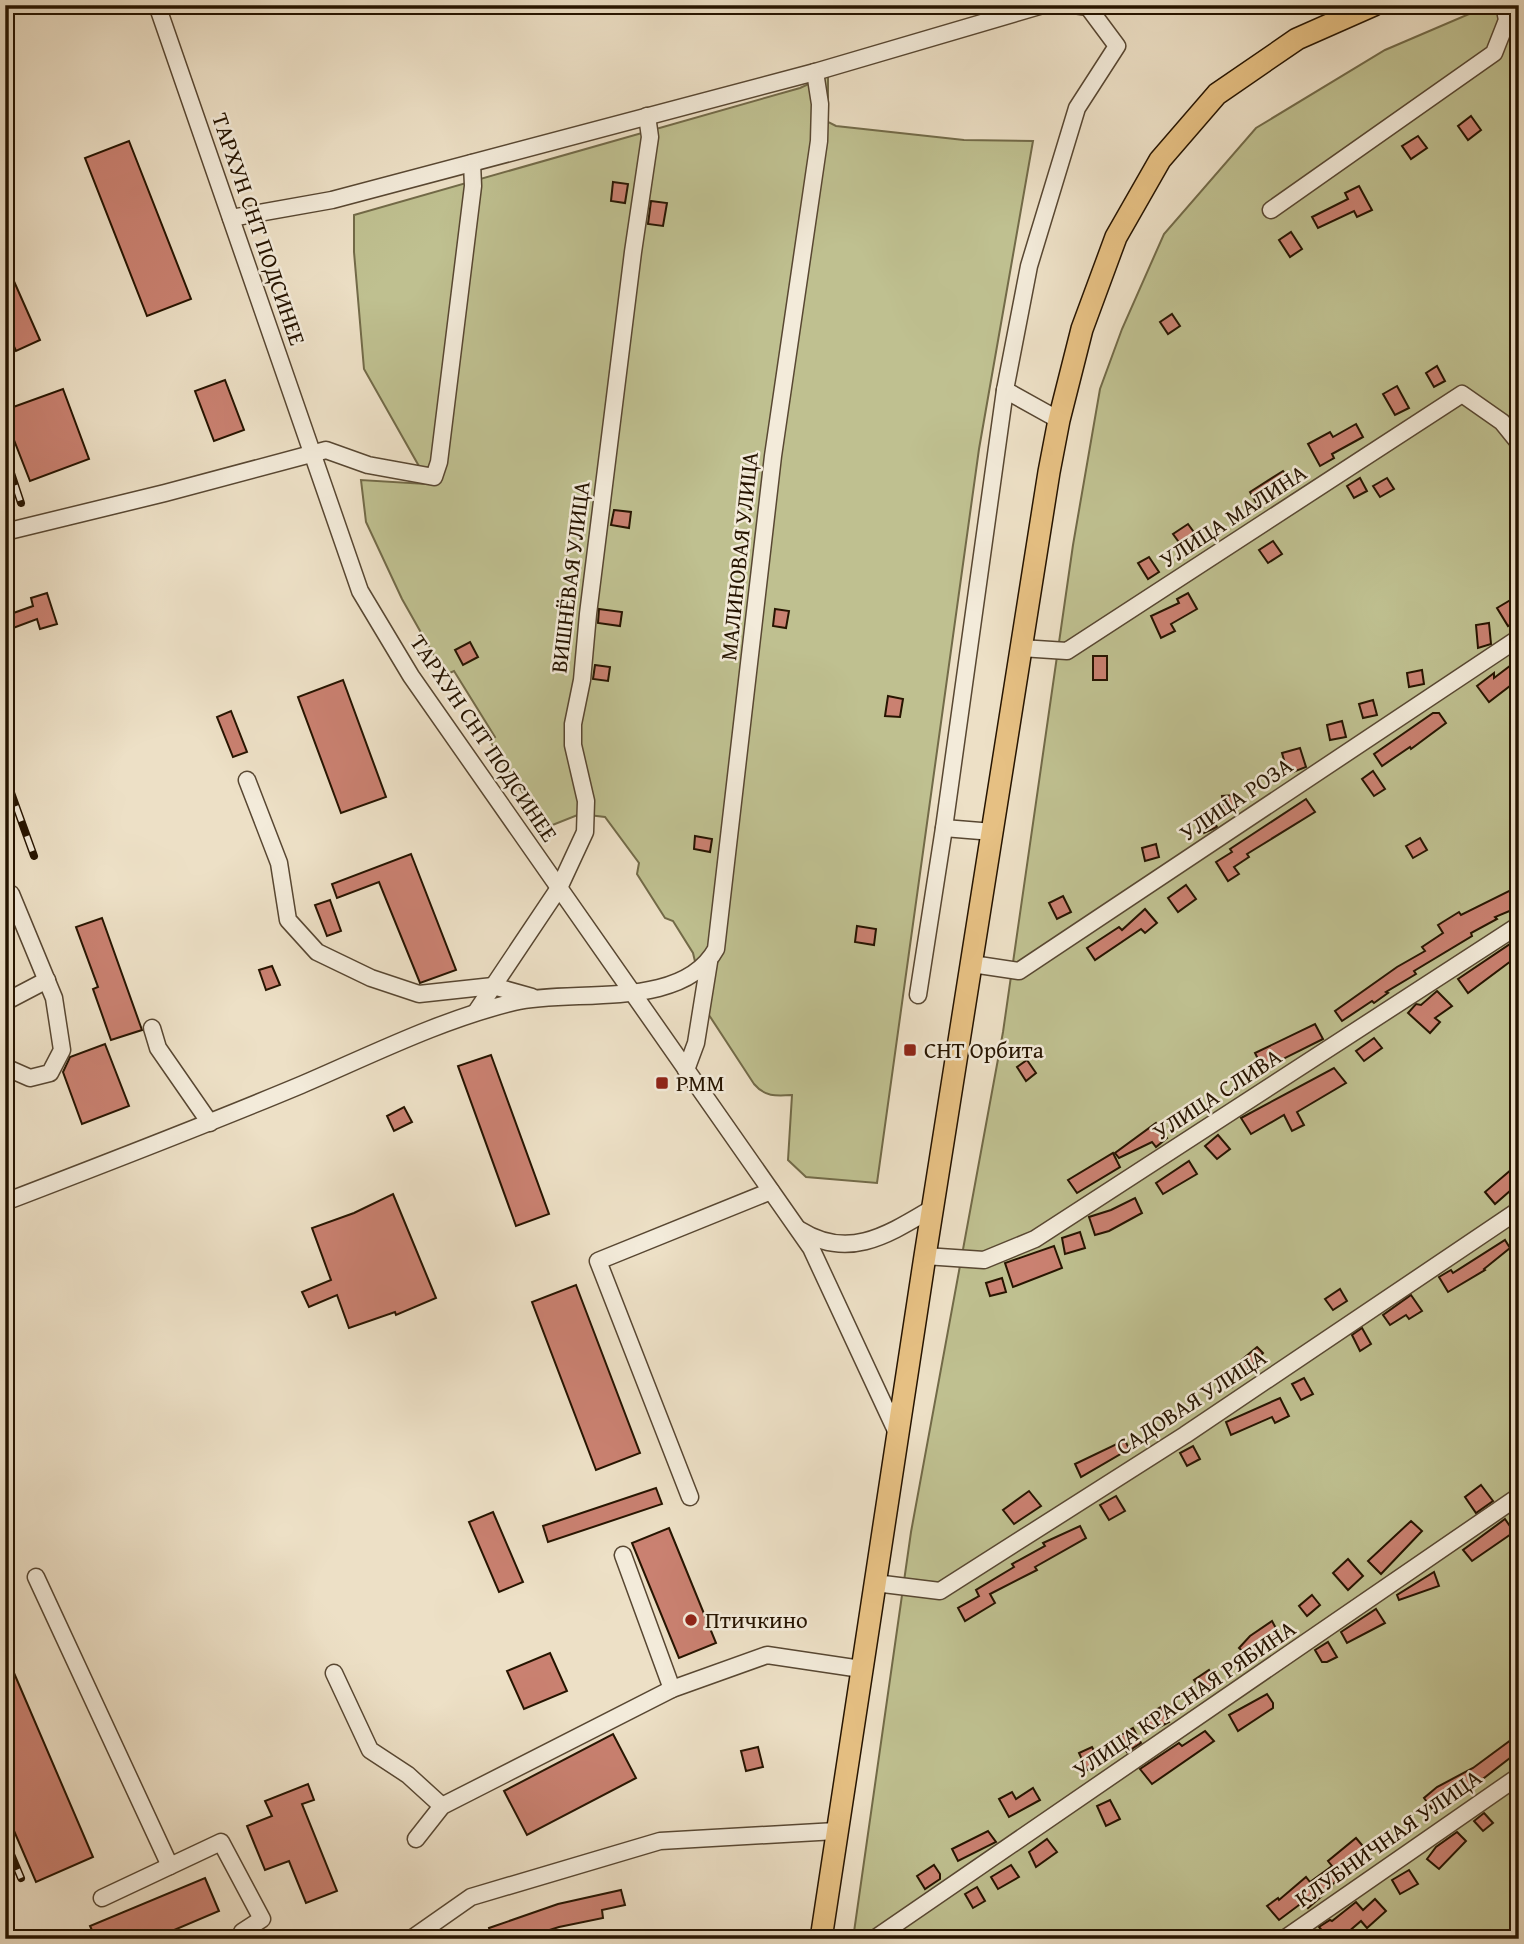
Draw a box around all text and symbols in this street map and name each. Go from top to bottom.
street label: ТАРХУН СНТ ПОДСИНЕЕ [204,108,315,350]
street label: МАЛИНОВАЯ УЛИЦА [711,450,766,662]
street label: УЛИЦА МАЛИНА [1153,456,1313,576]
street label: ВИШНЁВАЯ УЛИЦА [541,479,598,675]
street label: ТАРХУН СНТ ПОДСИНЕЕ [403,628,566,848]
street label: УЛИЦА РОЗА [1173,748,1299,849]
place label: СНТ Орбита [924,1033,1044,1066]
street label: УЛИЦА СЛИВА [1146,1040,1288,1148]
marker: СНТ Орбита [902,1042,918,1058]
place label: РММ [676,1066,724,1099]
marker: РММ [654,1075,670,1091]
street label: САДОВАЯ УЛИЦА [1109,1340,1273,1463]
place label: Птичкино [705,1603,808,1636]
marker: Птичкино [683,1612,699,1628]
street label: УЛИЦА КРАСНАЯ РЯБИНА [1066,1612,1302,1786]
street label: КЛУБНИЧНАЯ УЛИЦА [1288,1761,1488,1915]

